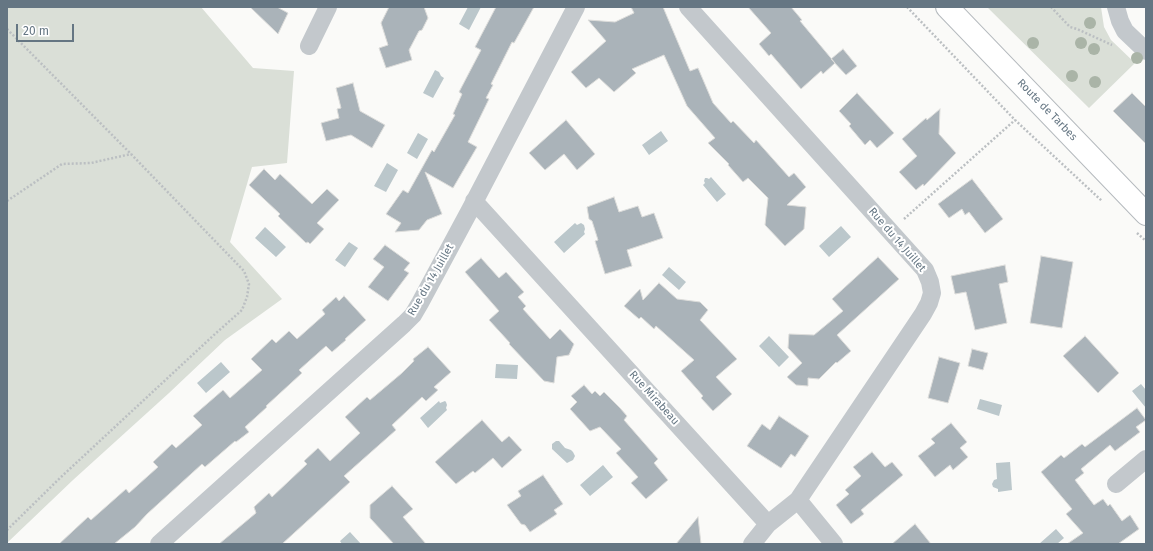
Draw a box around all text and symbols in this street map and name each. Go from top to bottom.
scale bar [18,16,76,42]
text: 20 m [23,24,49,38]
street label: Route de Tarbes [1014,76,1080,144]
street label: Rue du 14 Juillet [866,205,928,275]
street label: Rue du 14 Juillet [405,242,457,318]
street label: Rue Mirabeau [626,368,682,428]

